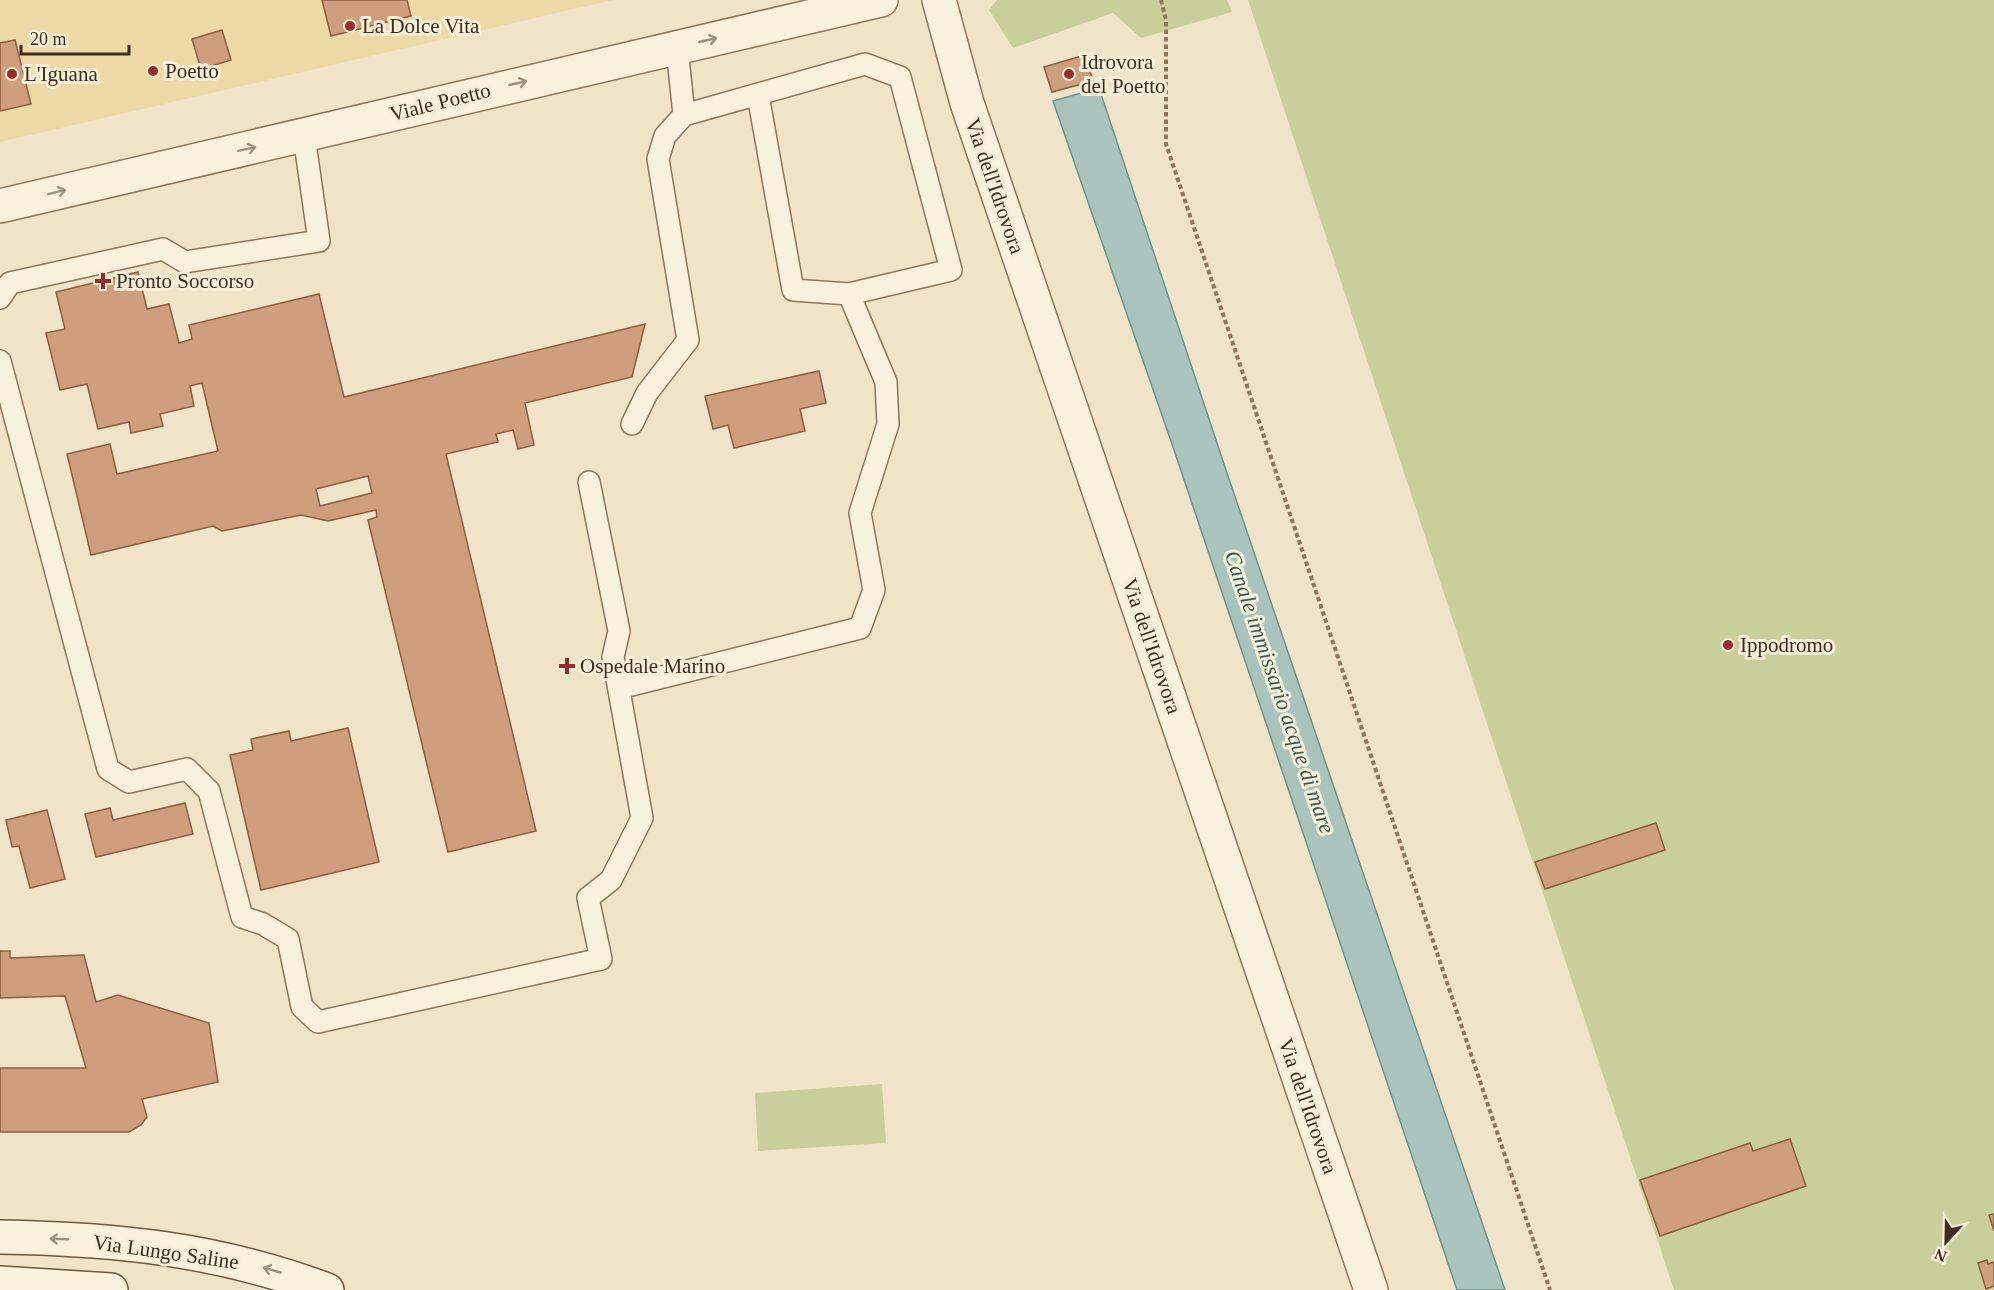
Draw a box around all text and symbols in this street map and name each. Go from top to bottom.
place label: La Dolce Vita [362,14,480,38]
scale bar [21,18,129,56]
marker: La Dolce Vita [343,19,357,33]
text: 20 m [30,29,67,49]
one-way arrow [698,34,717,46]
place label: Idrovora del Poetto [1081,50,1166,98]
place label: Poetto [165,59,219,83]
place label: L'Iguana [24,62,98,86]
marker: Poetto [146,64,160,78]
marker: L'Iguana [5,67,19,81]
marker: Idrovora del Poetto [1062,67,1076,81]
one-way arrow [508,77,527,88]
street label: Viale Poetto [387,78,493,126]
street label: Via dell'Idrovora [961,115,1030,258]
one-way arrow [237,142,256,154]
one-way arrow [47,186,66,198]
place label: Pronto Soccorso [116,269,254,293]
marker: Pronto Soccorso [94,272,112,290]
water label: Canale immissario acque di mare [1220,547,1340,837]
street label: Via dell'Idrovora [1118,575,1187,718]
place label: Ippodromo [1740,633,1833,657]
marker: Ippodromo [1721,638,1735,652]
place label: Ospedale Marino [580,654,725,678]
marker: Ospedale Marino [558,657,576,675]
street label: Via dell'Idrovora [1274,1035,1343,1178]
north arrow [1916,1212,1976,1272]
street label: Via Lungo Saline [92,1230,240,1274]
one-way arrow [50,1233,70,1244]
text: N [1932,1245,1949,1265]
one-way arrow [263,1264,282,1275]

